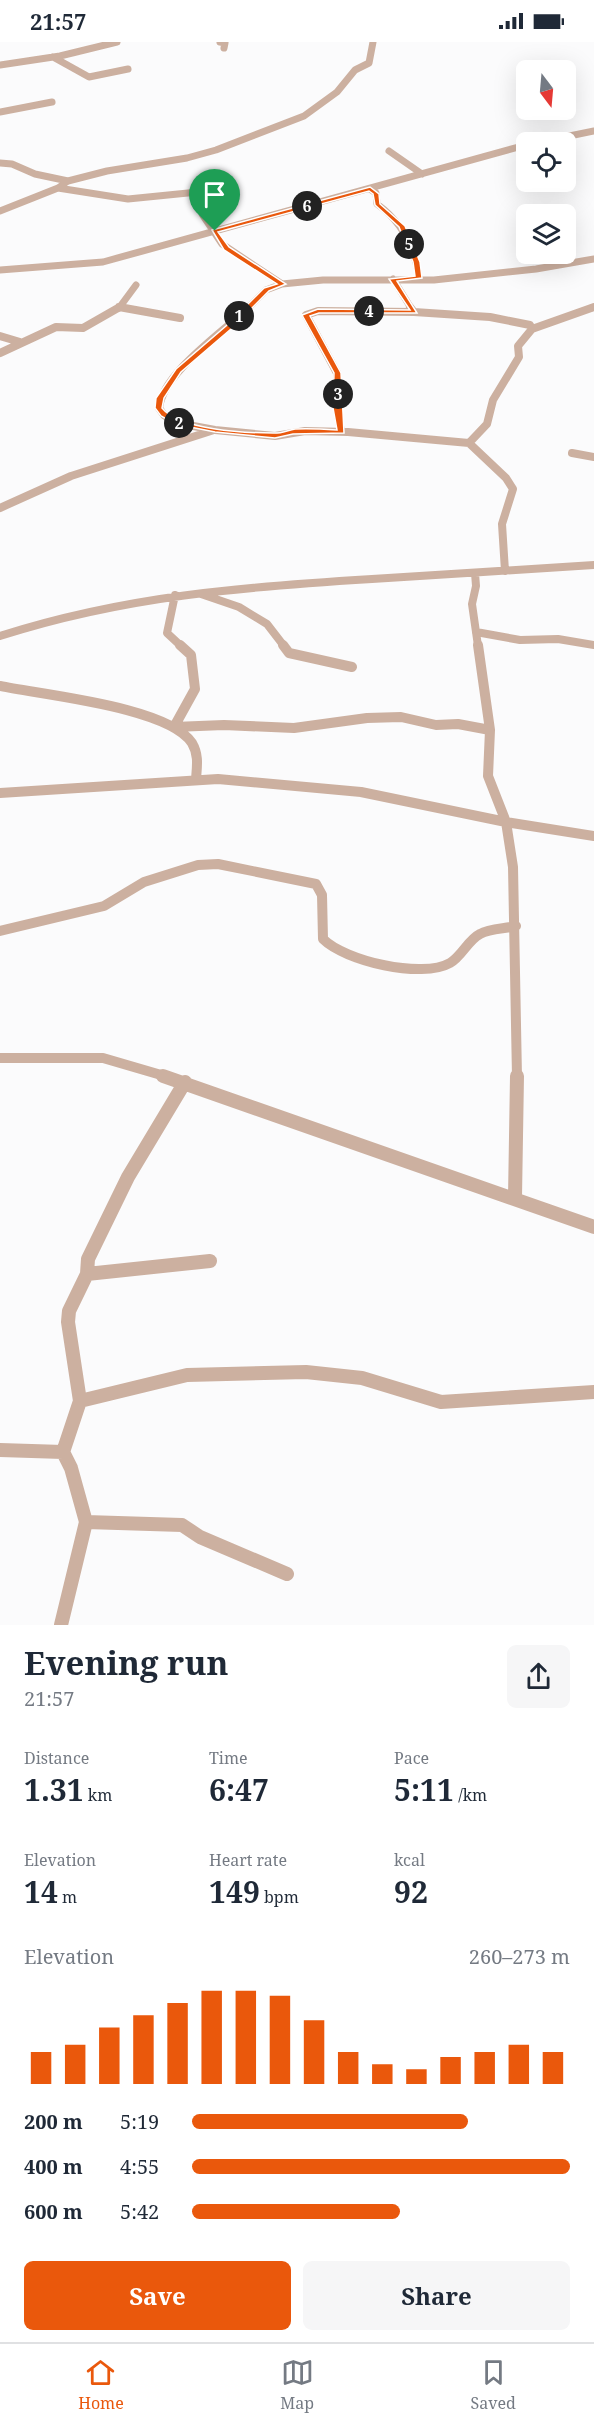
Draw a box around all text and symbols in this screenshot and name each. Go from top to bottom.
text: 21:57 [30,6,86,36]
north arrow [516,60,576,120]
map controls [516,60,576,264]
button: locate [516,132,576,192]
pin [189,169,240,231]
icon: arrive [198,178,231,211]
pin: 6 [292,191,322,221]
text: 6 [302,195,312,217]
button: layers [516,204,576,264]
pin: 5 [394,229,424,259]
text: 5 [404,233,414,255]
pin: 4 [354,296,384,326]
text: 4 [364,300,374,322]
pin: 1 [224,301,254,331]
text: 1 [234,305,244,327]
pin: 3 [323,379,353,409]
text: 3 [333,383,343,405]
pin: 2 [164,408,194,438]
text: 2 [174,412,184,434]
text: Evening run [24,1640,228,1685]
button: share [507,1645,570,1708]
text: 21:57 [24,1685,74,1712]
text: Distance [24,1747,89,1769]
text: Time [209,1747,248,1769]
text: Pace [394,1747,429,1769]
text: 1.31 [24,1769,84,1810]
text: 6:47 [209,1769,269,1810]
text: 5:11 [394,1769,454,1810]
text: km [84,1784,112,1806]
text: /km [454,1784,487,1806]
text: Elevation [24,1849,96,1871]
text: Heart rate [209,1849,287,1871]
text: kcal [394,1849,425,1871]
text: 14 [24,1871,58,1912]
text: 149 [209,1871,260,1912]
text: 92 [394,1871,428,1912]
text: m [58,1886,77,1908]
text: bpm [260,1886,299,1908]
text: Elevation [24,1943,114,1970]
text: 260–273 m [469,1943,570,1970]
text: 200 m [24,2108,83,2135]
text: 5:19 [120,2108,159,2135]
text: 400 m [24,2153,83,2180]
text: 4:55 [120,2153,159,2180]
text: 600 m [24,2198,83,2225]
text: 5:42 [120,2198,159,2225]
button: Save [24,2261,291,2330]
button: Share [303,2261,570,2330]
tab: Home [78,2356,124,2414]
tab: Map [280,2356,314,2414]
tab: Saved [470,2356,516,2414]

